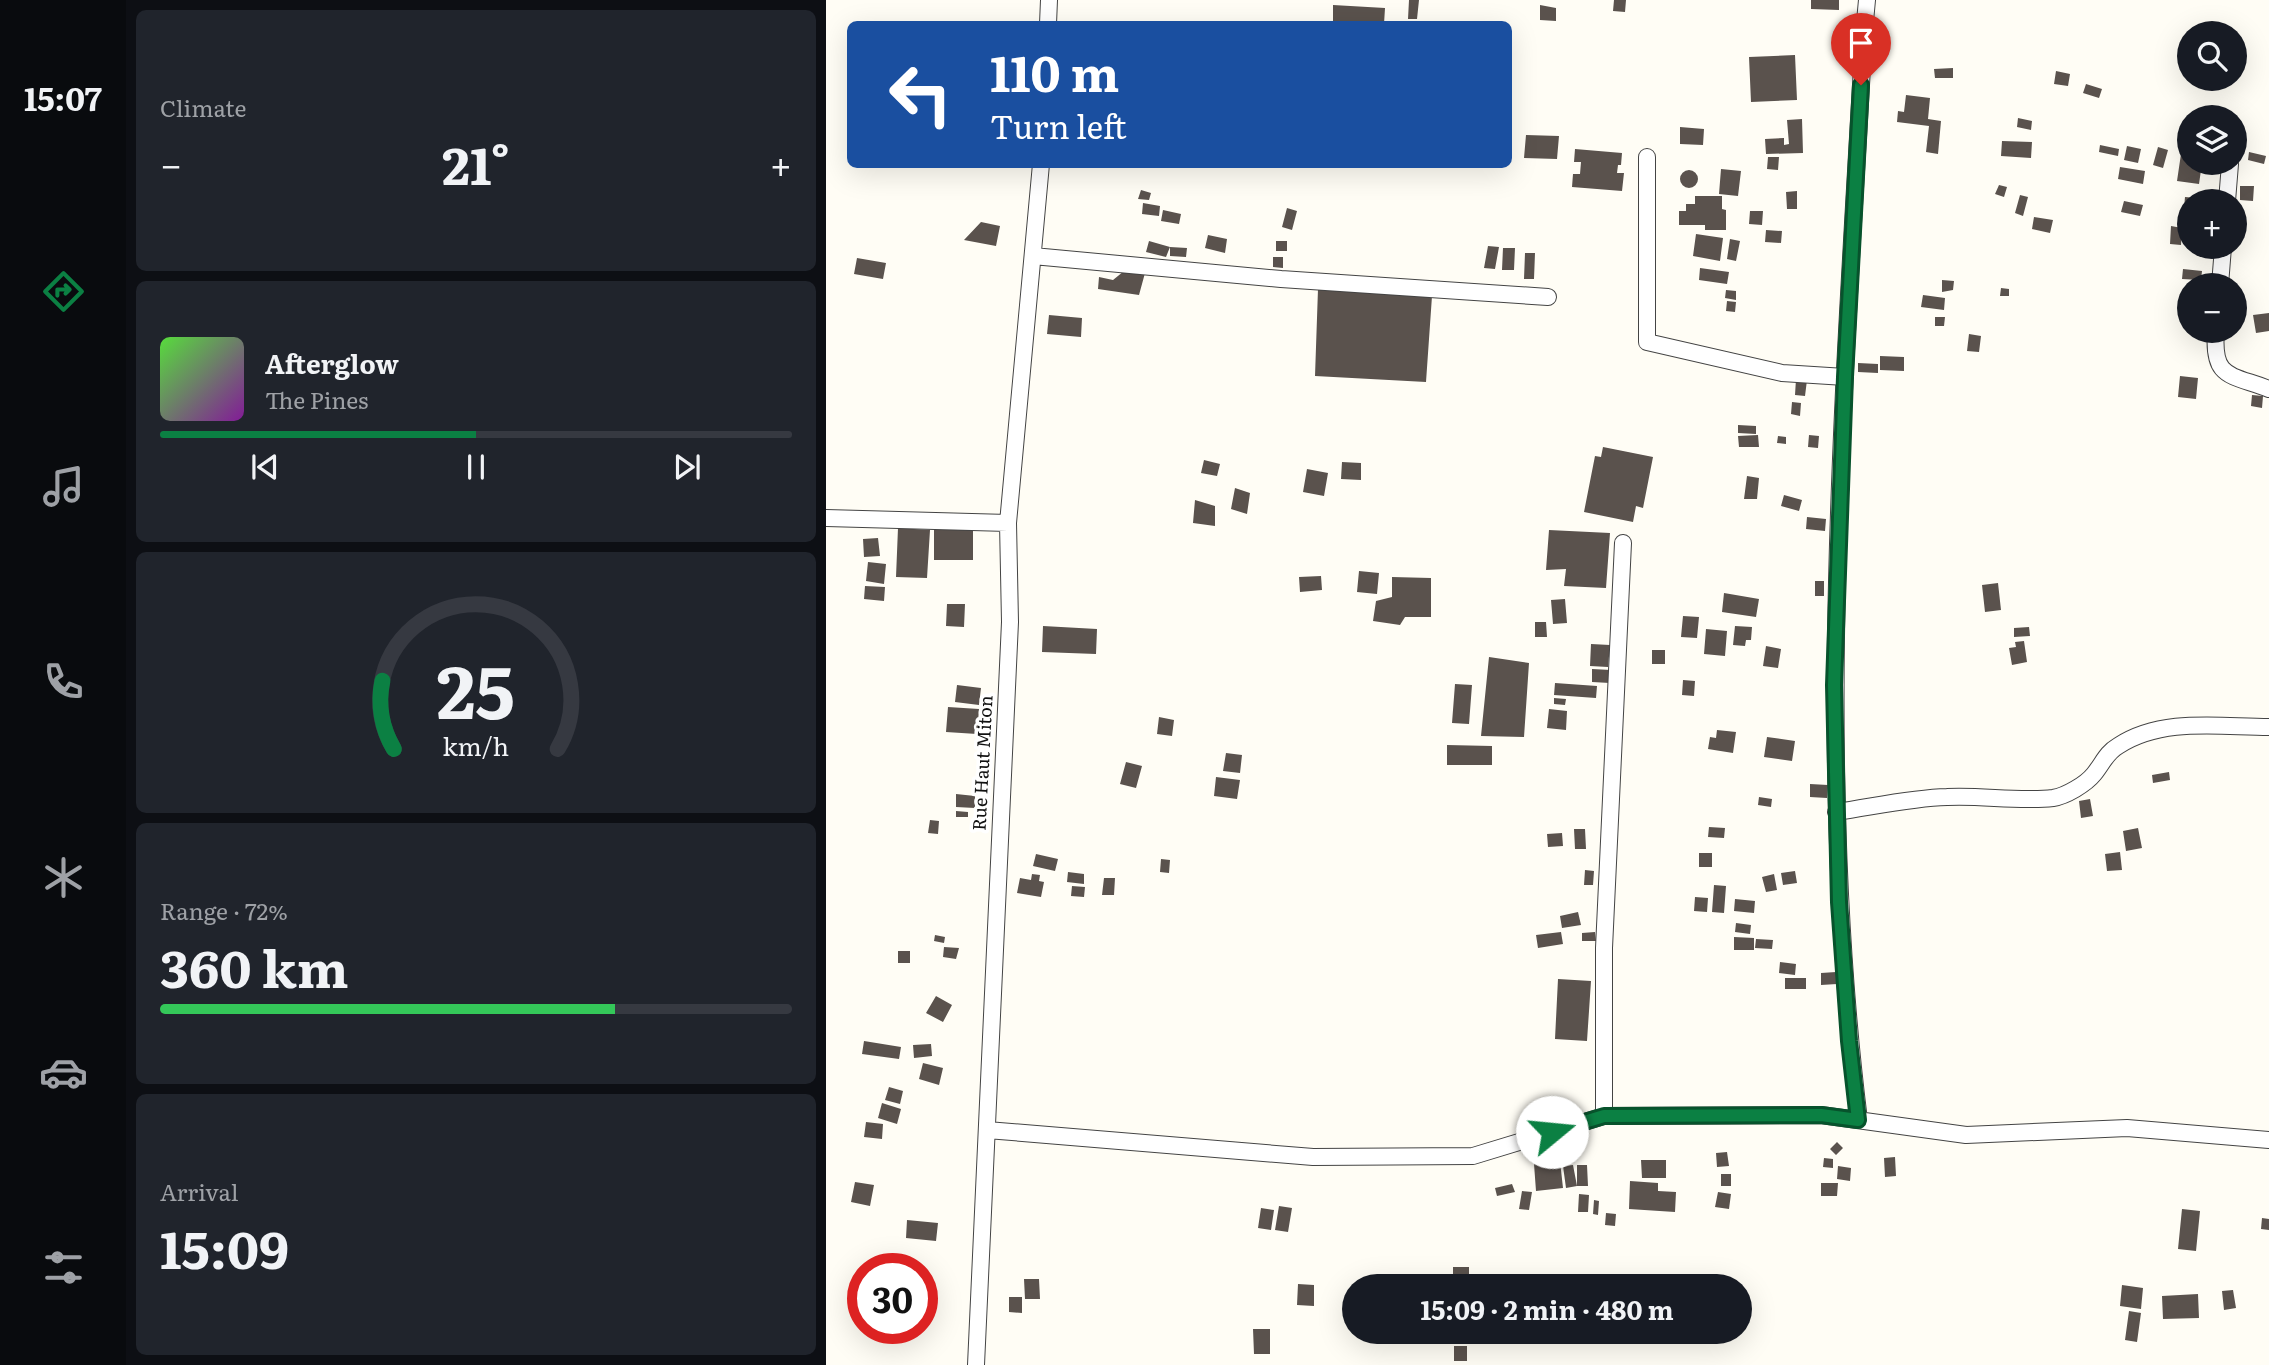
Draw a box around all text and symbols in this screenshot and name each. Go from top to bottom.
pin [1831,13,1891,85]
map controls [2177,21,2247,343]
button: search [2177,21,2247,91]
icon: arrive [1842,24,1880,62]
text: 110 m [990,34,1119,107]
icon: left [875,49,966,140]
text: 15:07 [24,73,102,121]
text: Climate [160,90,246,124]
text: Turn left [990,101,1127,149]
button: layers [2177,105,2247,175]
text: 21° [442,124,510,201]
text: − [160,134,182,191]
text: + [770,134,792,191]
button: + [2177,189,2247,259]
icon: directions [39,267,88,316]
button: − [2177,273,2247,343]
text: Afterglow [265,343,399,382]
text: The Pines [265,382,368,416]
icon: previous [246,448,284,486]
icon: pause [457,448,495,486]
icon: next [668,448,706,486]
icon: music [39,462,88,511]
text: 25 [437,633,515,741]
icon: phone [39,657,88,706]
street label: Rue Haut Miton [964,694,999,831]
text: km/h [443,726,509,763]
icon: climate [39,853,88,902]
text: Range · 72% [160,893,288,927]
text: 360 km [160,927,348,1004]
icon: car [39,1048,88,1097]
position arrow [1515,1095,1589,1169]
text: Arrival [160,1174,239,1208]
text: 15:09 [160,1208,289,1285]
icon: filters [39,1243,88,1292]
speed limit sign: 30 [847,1253,938,1344]
text: 15:09 · 2 min · 480 m [1420,1289,1674,1328]

